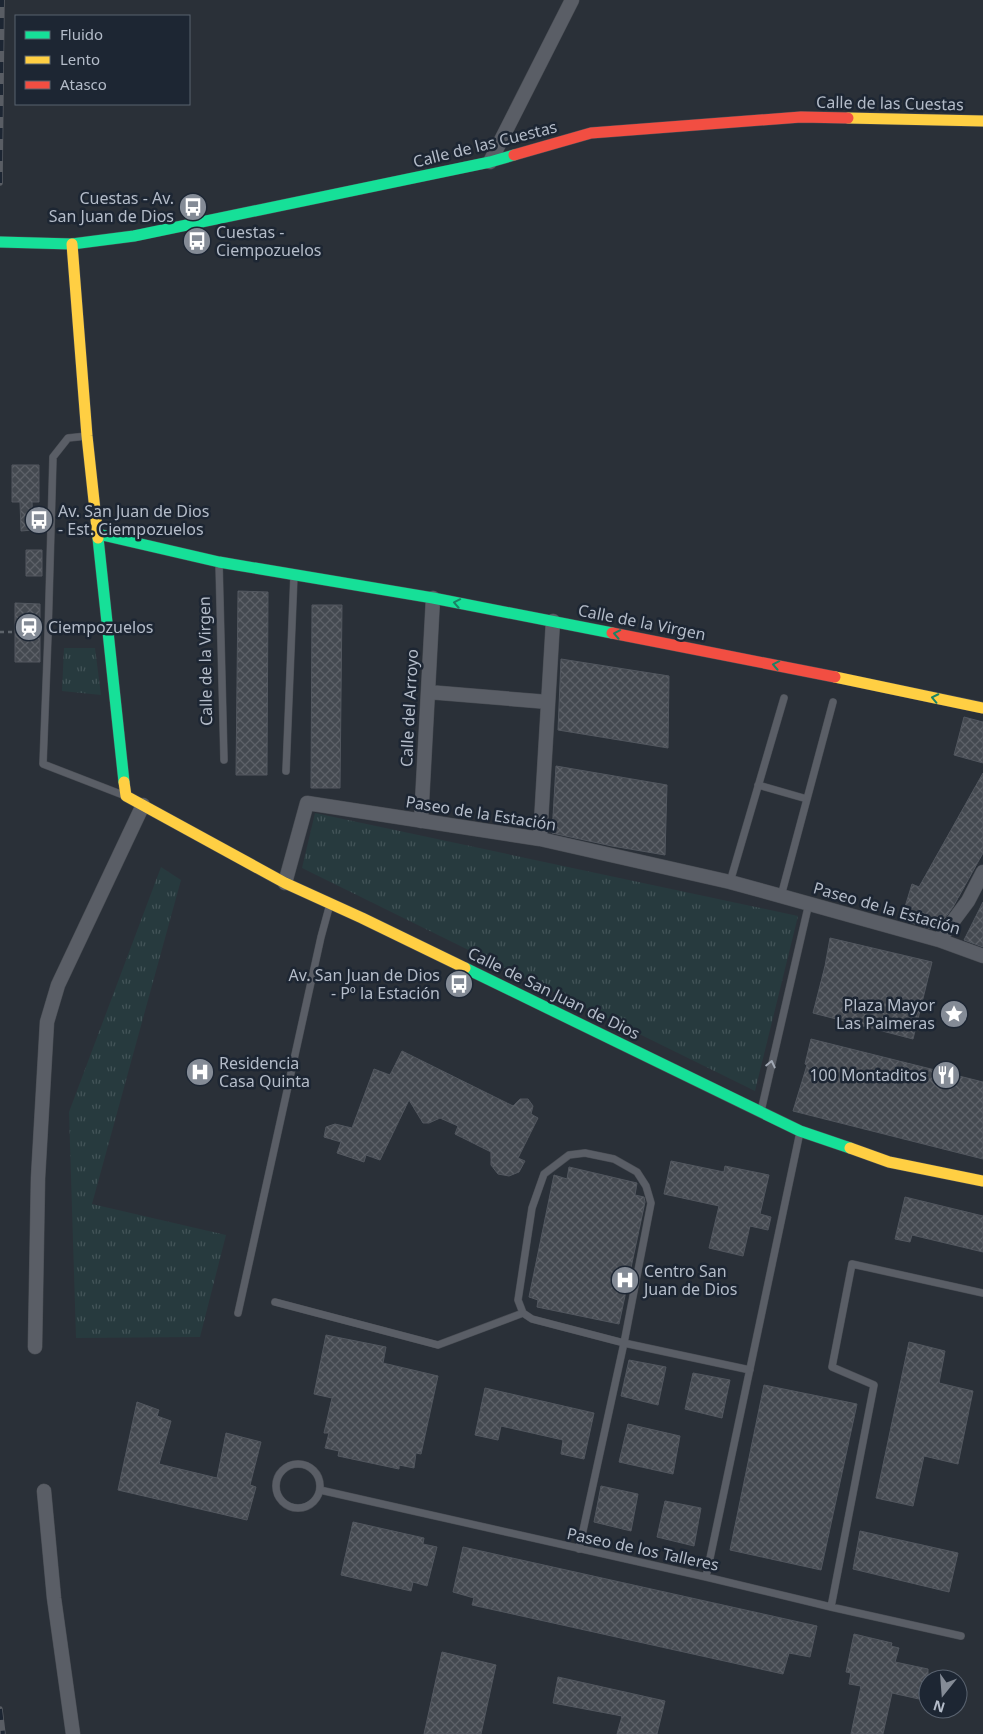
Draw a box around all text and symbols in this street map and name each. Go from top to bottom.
legend [15,15,190,105]
text: Fluido [60,24,103,44]
text: Lento [60,49,100,69]
text: Atasco [60,74,107,94]
street label: Calle de las Cuestas [816,91,964,115]
street label: Calle de las Cuestas [411,115,559,173]
place label: Cuestas - Av. San Juan de Dios [49,187,174,227]
bus stop icon: Cuestas - Av. San Juan de Dios [178,192,208,222]
place label: Cuestas - Ciempozuelos [216,221,322,261]
bus stop icon: Cuestas - Ciempozuelos [182,226,212,256]
place label: Av. San Juan de Dios - Est. Ciempozuelos [58,500,209,540]
bus stop icon: Av. San Juan de Dios - Est. Ciempozuelos [24,505,54,535]
street label: Calle de la Virgen [193,596,217,726]
one-way arrow [453,598,462,608]
street label: Calle de la Virgen [576,599,708,645]
station icon: Ciempozuelos [14,612,44,642]
place label: Ciempozuelos [48,616,154,638]
one-way arrow [612,629,621,639]
street label: Calle del Arroyo [395,648,423,768]
one-way arrow [772,660,781,671]
one-way arrow [931,693,940,704]
street label: Paseo de la Estación [404,790,558,836]
street label: Paseo de la Estación [811,876,963,940]
street label: Calle de San Juan de Dios [464,942,644,1044]
place label: Av. San Juan de Dios - Pº la Estación [289,964,440,1004]
bus stop icon: Av. San Juan de Dios - Pº la Estación [444,969,474,999]
place label: Plaza Mayor Las Palmeras [836,994,935,1034]
place icon: Plaza Mayor Las Palmeras [939,999,969,1029]
place label: Residencia Casa Quinta [219,1052,310,1092]
hospital icon: Residencia Casa Quinta [185,1057,215,1087]
one-way arrow [765,1060,776,1069]
restaurant icon: 100 Montaditos [931,1060,961,1090]
place label: 100 Montaditos [809,1064,927,1086]
place label: Centro San Juan de Dios [642,1260,737,1300]
hospital icon: Centro San Juan de Dios [610,1265,640,1295]
street label: Paseo de los Talleres [565,1522,721,1576]
north arrow [918,1669,968,1719]
text: N [931,1696,947,1718]

